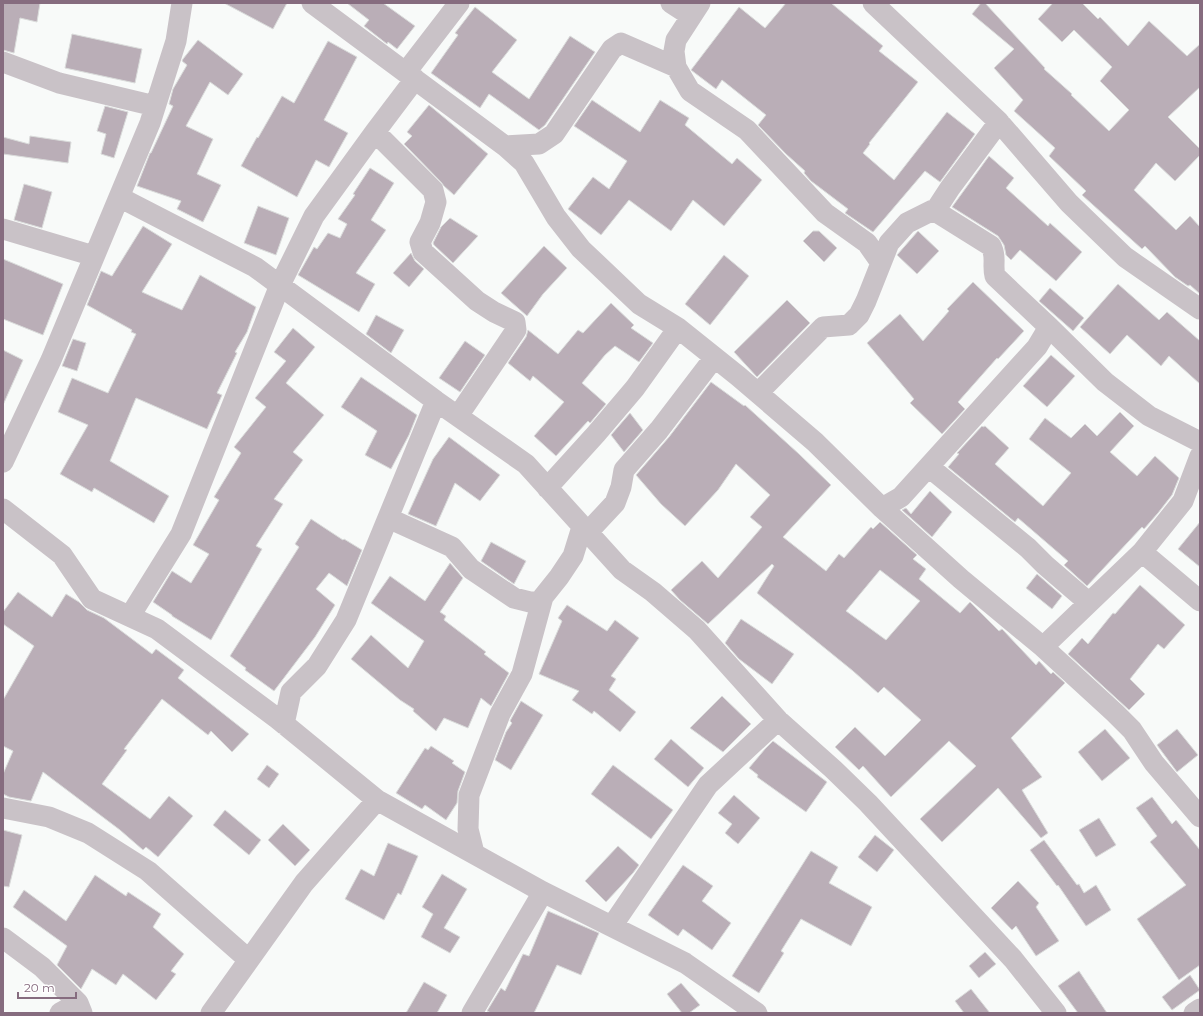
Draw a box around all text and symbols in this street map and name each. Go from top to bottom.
scale bar [18,974,76,1000]
text: 20 m [24,980,55,995]

